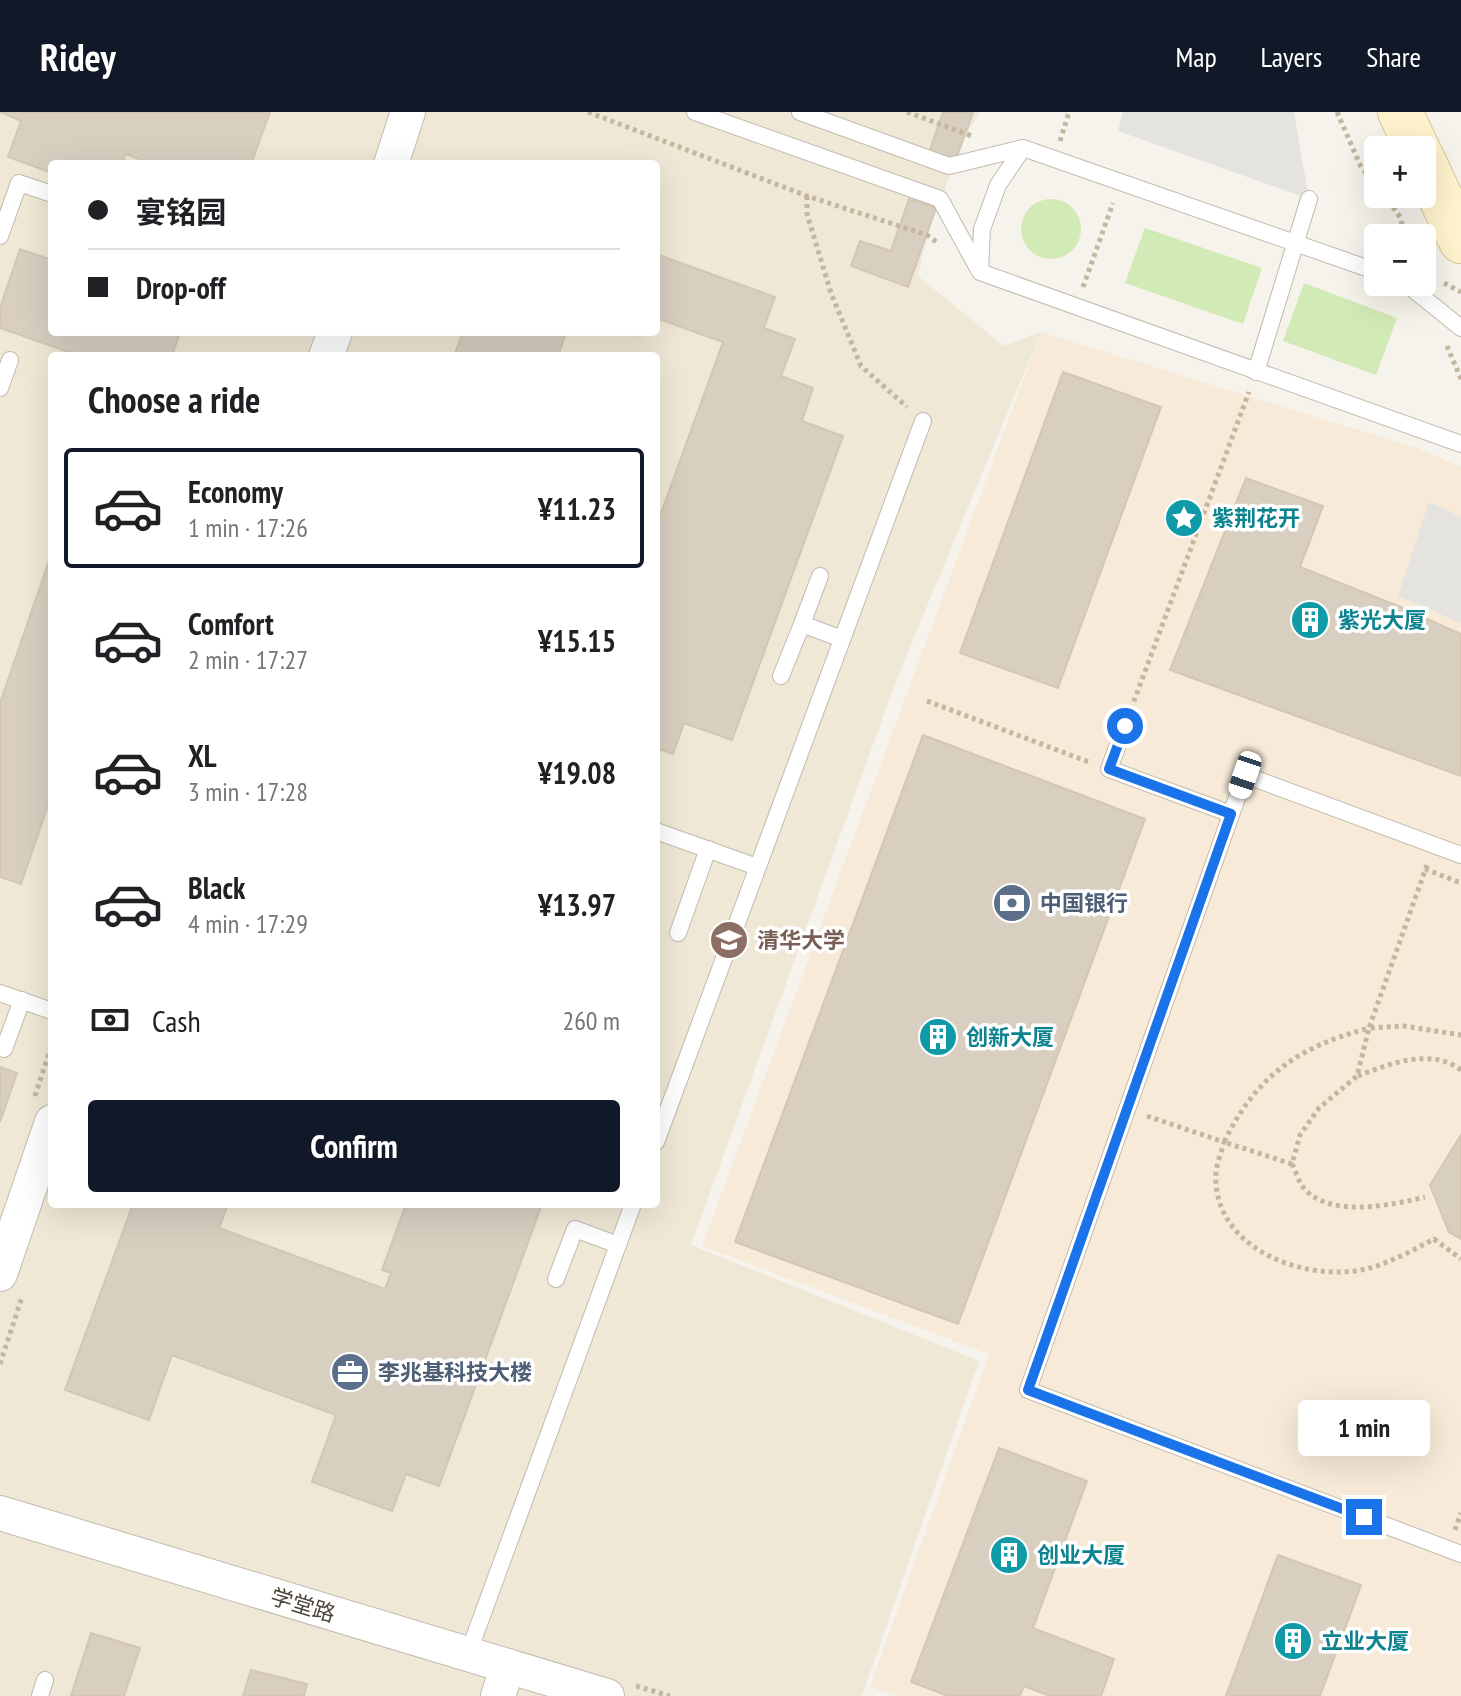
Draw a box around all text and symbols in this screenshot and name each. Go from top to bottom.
text: Ridey [40,32,116,81]
text: Map [1175,38,1217,75]
text: Layers [1261,38,1322,75]
text: Share [1366,38,1421,75]
map controls [1364,136,1436,296]
button: + [1364,136,1436,208]
text: 宴铭园 [136,192,226,231]
button: − [1364,224,1436,296]
text: Drop-off [136,268,226,307]
text: Choose a ride [88,376,260,423]
icon: car [92,472,164,544]
text: Economy [188,472,283,511]
text: ¥11.23 [538,489,616,528]
place icon: 紫荆花开 [1163,497,1205,539]
place label: 紫荆花开 [1212,504,1300,532]
text: 1 min · 17:26 [188,511,308,544]
building icon: 紫光大厦 [1289,599,1331,641]
icon: car [92,604,164,676]
text: Comfort [188,604,274,643]
place label: 紫光大厦 [1338,606,1426,634]
text: ¥15.15 [538,621,616,660]
text: 2 min · 17:27 [188,643,308,676]
route start [1107,708,1143,744]
icon: car [92,736,164,808]
text: XL [188,736,217,775]
car [1226,748,1264,802]
text: ¥19.08 [538,753,616,792]
text: 3 min · 17:28 [188,775,308,808]
icon: car [92,868,164,940]
text: Black [188,868,245,907]
bank icon: 中国银行 [991,882,1033,924]
text: ¥13.97 [538,885,616,924]
place label: 中国银行 [1040,889,1128,917]
text: 4 min · 17:29 [188,907,308,940]
school or university icon: 清华大学 [708,919,750,961]
place label: 清华大学 [757,926,845,954]
icon: cash [88,998,132,1042]
text: Cash [152,1001,201,1040]
text: 260 m [562,1004,620,1037]
building icon: 创新大厦 [917,1016,959,1058]
place label: 创新大厦 [966,1023,1054,1051]
button: Confirm [88,1100,620,1192]
office icon: 李兆基科技大楼 [329,1351,371,1393]
place label: 李兆基科技大楼 [378,1358,532,1386]
callout: 1 min [1298,1401,1430,1457]
text: 1 min [1338,1411,1390,1444]
route end [1346,1499,1382,1535]
building icon: 创业大厦 [988,1534,1030,1576]
place label: 创业大厦 [1037,1541,1125,1569]
street label: 学堂路 [267,1582,339,1628]
building icon: 立业大厦 [1272,1620,1314,1662]
place label: 立业大厦 [1321,1627,1409,1655]

